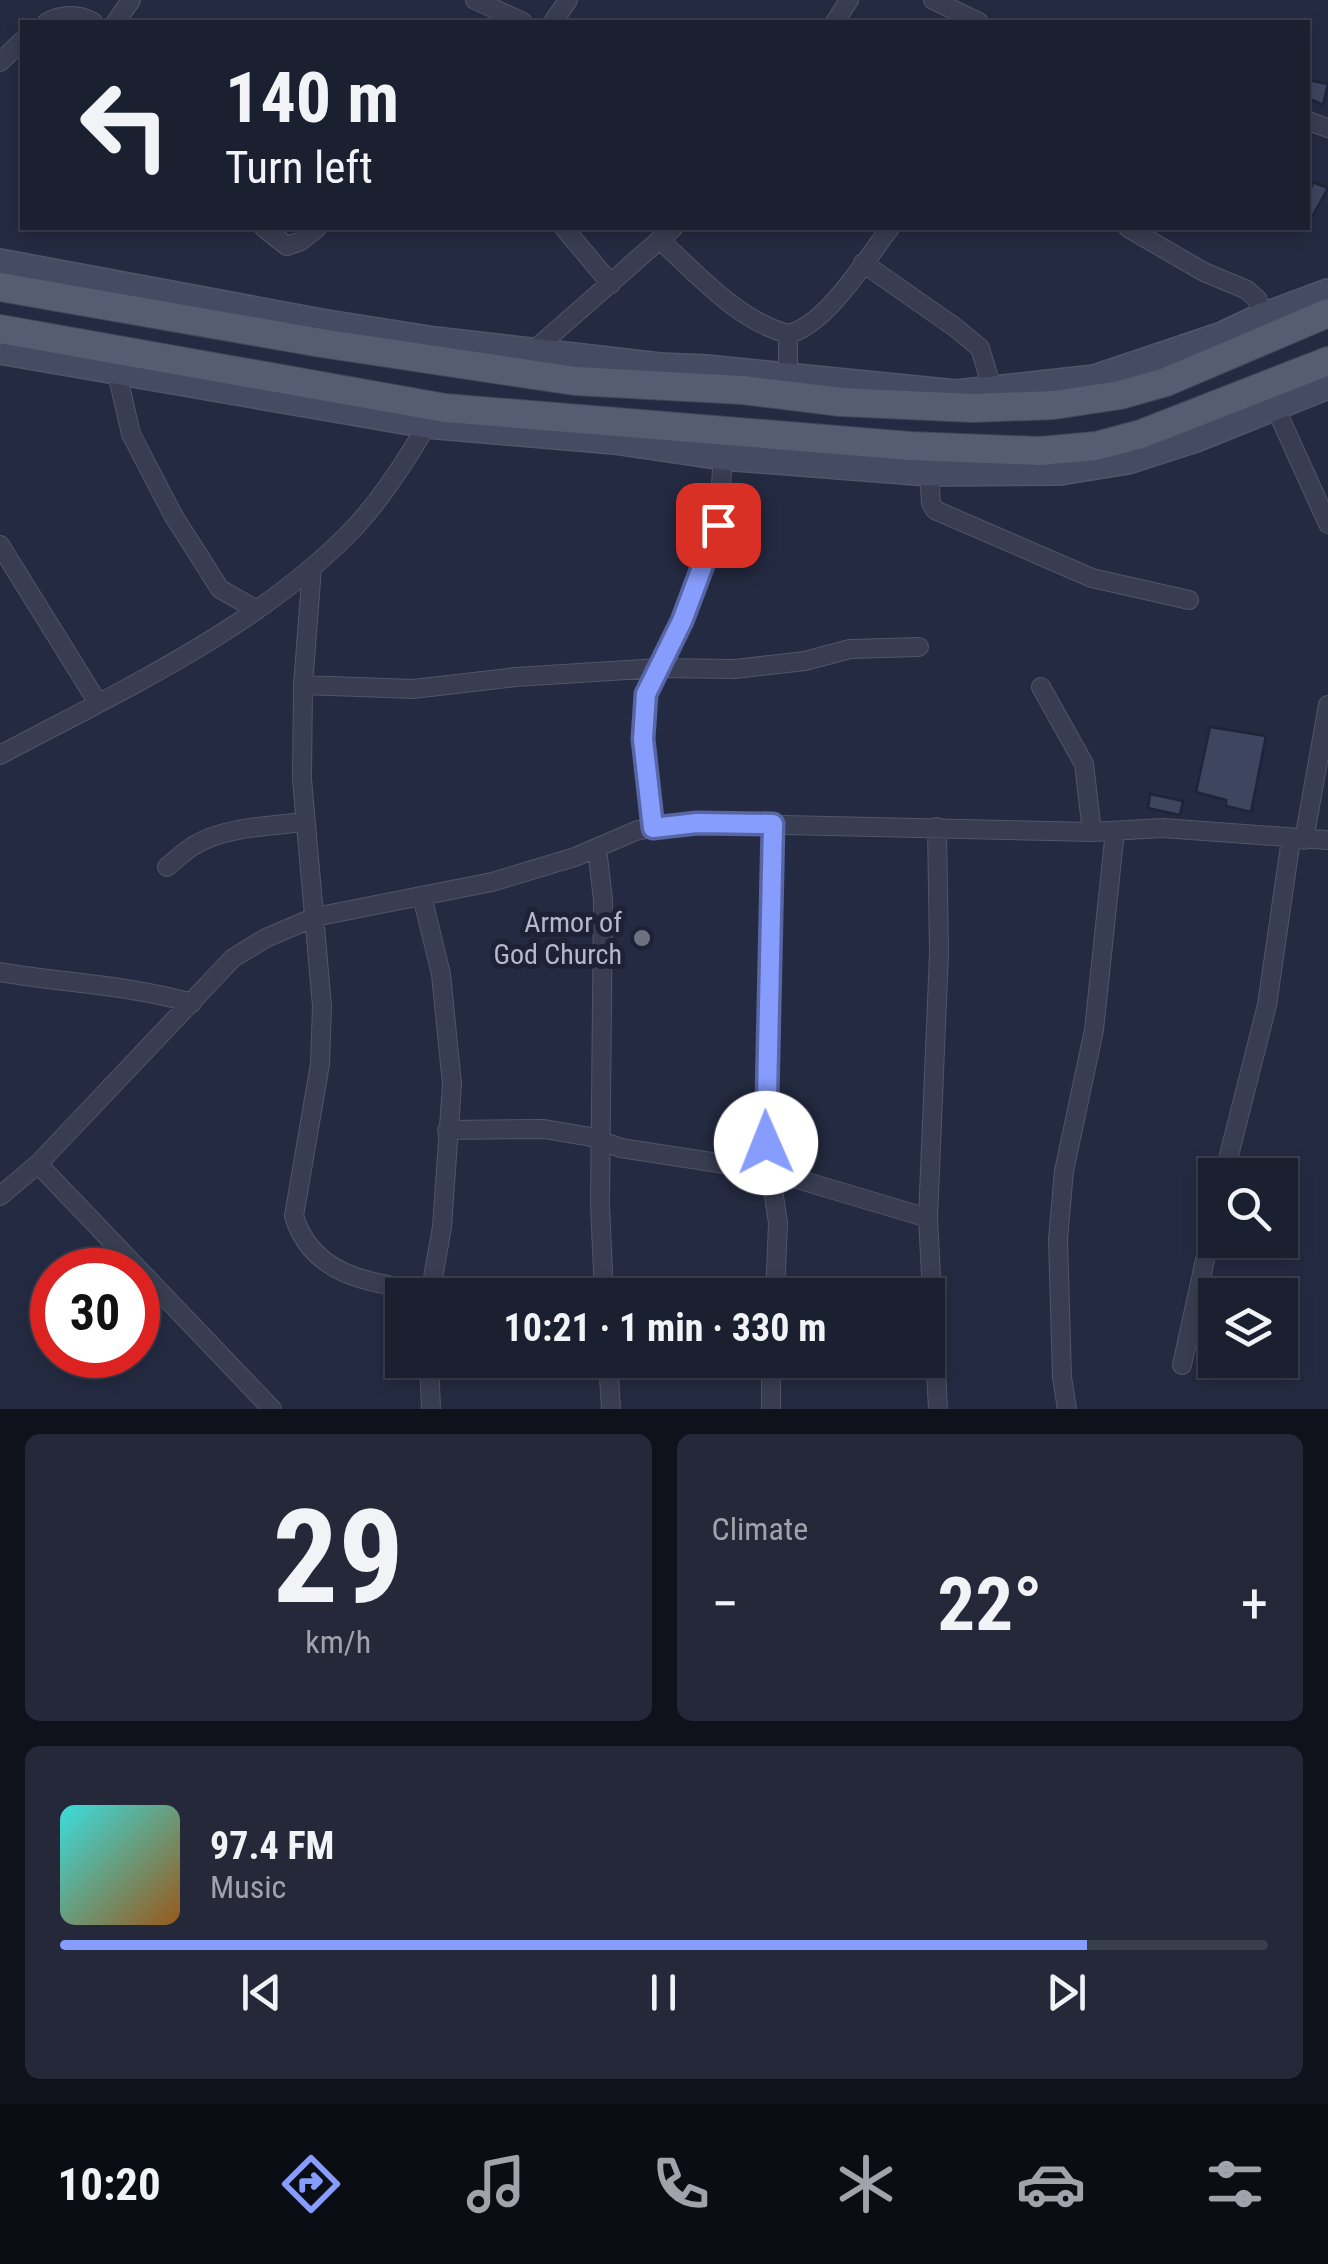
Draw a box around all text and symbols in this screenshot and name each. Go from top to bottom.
text: 140 m [225,57,399,139]
icon: left [60,60,190,190]
text: Turn left [225,141,373,194]
pin [676,483,761,568]
icon: arrive [691,498,746,553]
place label: Armor of God Church [493,906,622,971]
marker: Armor of God Church [631,927,653,949]
position arrow [714,1091,818,1195]
map controls [1198,1158,1298,1378]
button: search [1198,1158,1298,1258]
speed limit sign: 30 [30,1248,160,1378]
button: layers [1198,1278,1298,1378]
text: 10:21 · 1 min · 330 m [504,1306,826,1350]
text: 29 [273,1481,404,1634]
text: Climate [712,1510,808,1548]
text: 22° [937,1560,1042,1648]
text: − [712,1572,739,1636]
text: + [1241,1572,1268,1636]
text: km/h [305,1623,371,1661]
text: 97.4 FM [210,1824,334,1868]
text: Music [210,1868,286,1906]
icon: previous [234,1965,289,2020]
icon: pause [636,1965,691,2020]
icon: next [1039,1965,1094,2020]
icon: directions [276,2149,346,2219]
icon: music [461,2149,531,2219]
icon: phone [646,2149,716,2219]
icon: climate [831,2149,901,2219]
icon: car [1016,2149,1086,2219]
icon: filters [1200,2149,1270,2219]
text: 10:20 [57,2158,161,2211]

